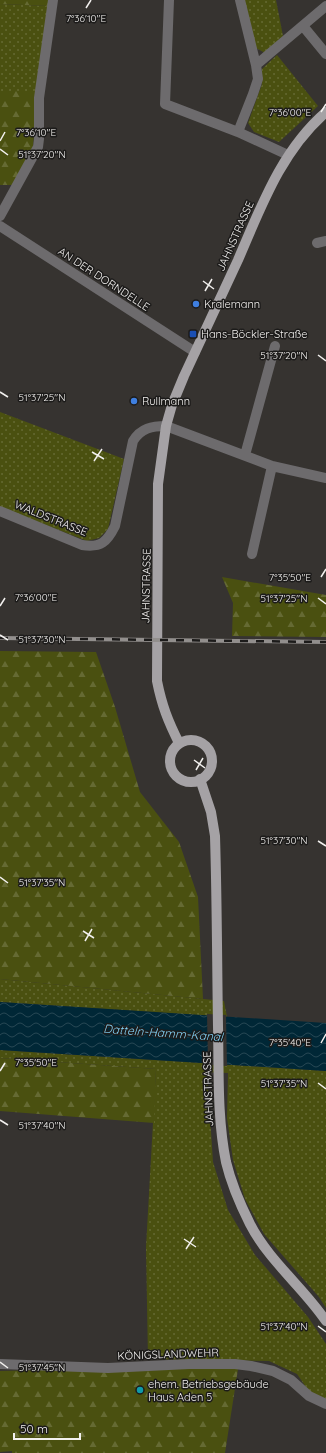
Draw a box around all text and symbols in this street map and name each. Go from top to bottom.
text: 7°36'10"E [66,12,106,25]
text: 7°36'00"E [269,106,312,119]
text: 7°36'10"E [16,126,56,139]
text: 51°37'20"N [18,148,66,161]
street label: JAHNSTRASSE [213,199,257,273]
street label: AN DER DORNDELLE [56,244,152,314]
place label: Kralemann [204,297,260,311]
marker: Kralemann [191,299,201,309]
place label: Hans-Böckler-Straße [201,327,307,341]
marker: Hans-Böckler-Straße [188,329,198,339]
text: 51°37'20"N [260,349,308,362]
text: 51°37'25"N [19,391,65,404]
place label: Rullmann [142,394,190,408]
marker: Rullmann [129,396,139,406]
street label: WALDSTRASSE [13,497,89,539]
street label: JAHNSTRASSE [138,548,154,624]
text: 7°35'50"E [269,571,311,584]
text: 7°36'00"E [15,591,58,604]
text: 51°37'25"N [261,592,307,605]
text: 51°37'30"N [18,633,66,646]
text: 51°37'30"N [260,834,308,847]
text: 51°37'35"N [19,876,65,889]
water label: Datteln-Hamm-Kanal [103,1021,225,1044]
text: 7°35'40"E [269,1036,311,1049]
street label: JAHNSTRASSE [200,1051,216,1127]
text: 7°35'50"E [15,1056,57,1069]
text: 51°37'35"N [261,1077,307,1090]
text: 51°37'40"N [18,1119,66,1132]
text: 51°37'40"N [260,1320,308,1333]
street label: KÖNIGSLANDWEHR [117,1345,219,1363]
text: 51°37'45"N [19,1361,65,1374]
place label: ehem. Betriebsgebäude Haus Aden 5 [148,1377,269,1404]
marker: ehem. Betriebsgebäude Haus Aden 5 [135,1385,145,1395]
scale bar [14,1415,80,1441]
text: 50 m [20,1421,48,1436]

